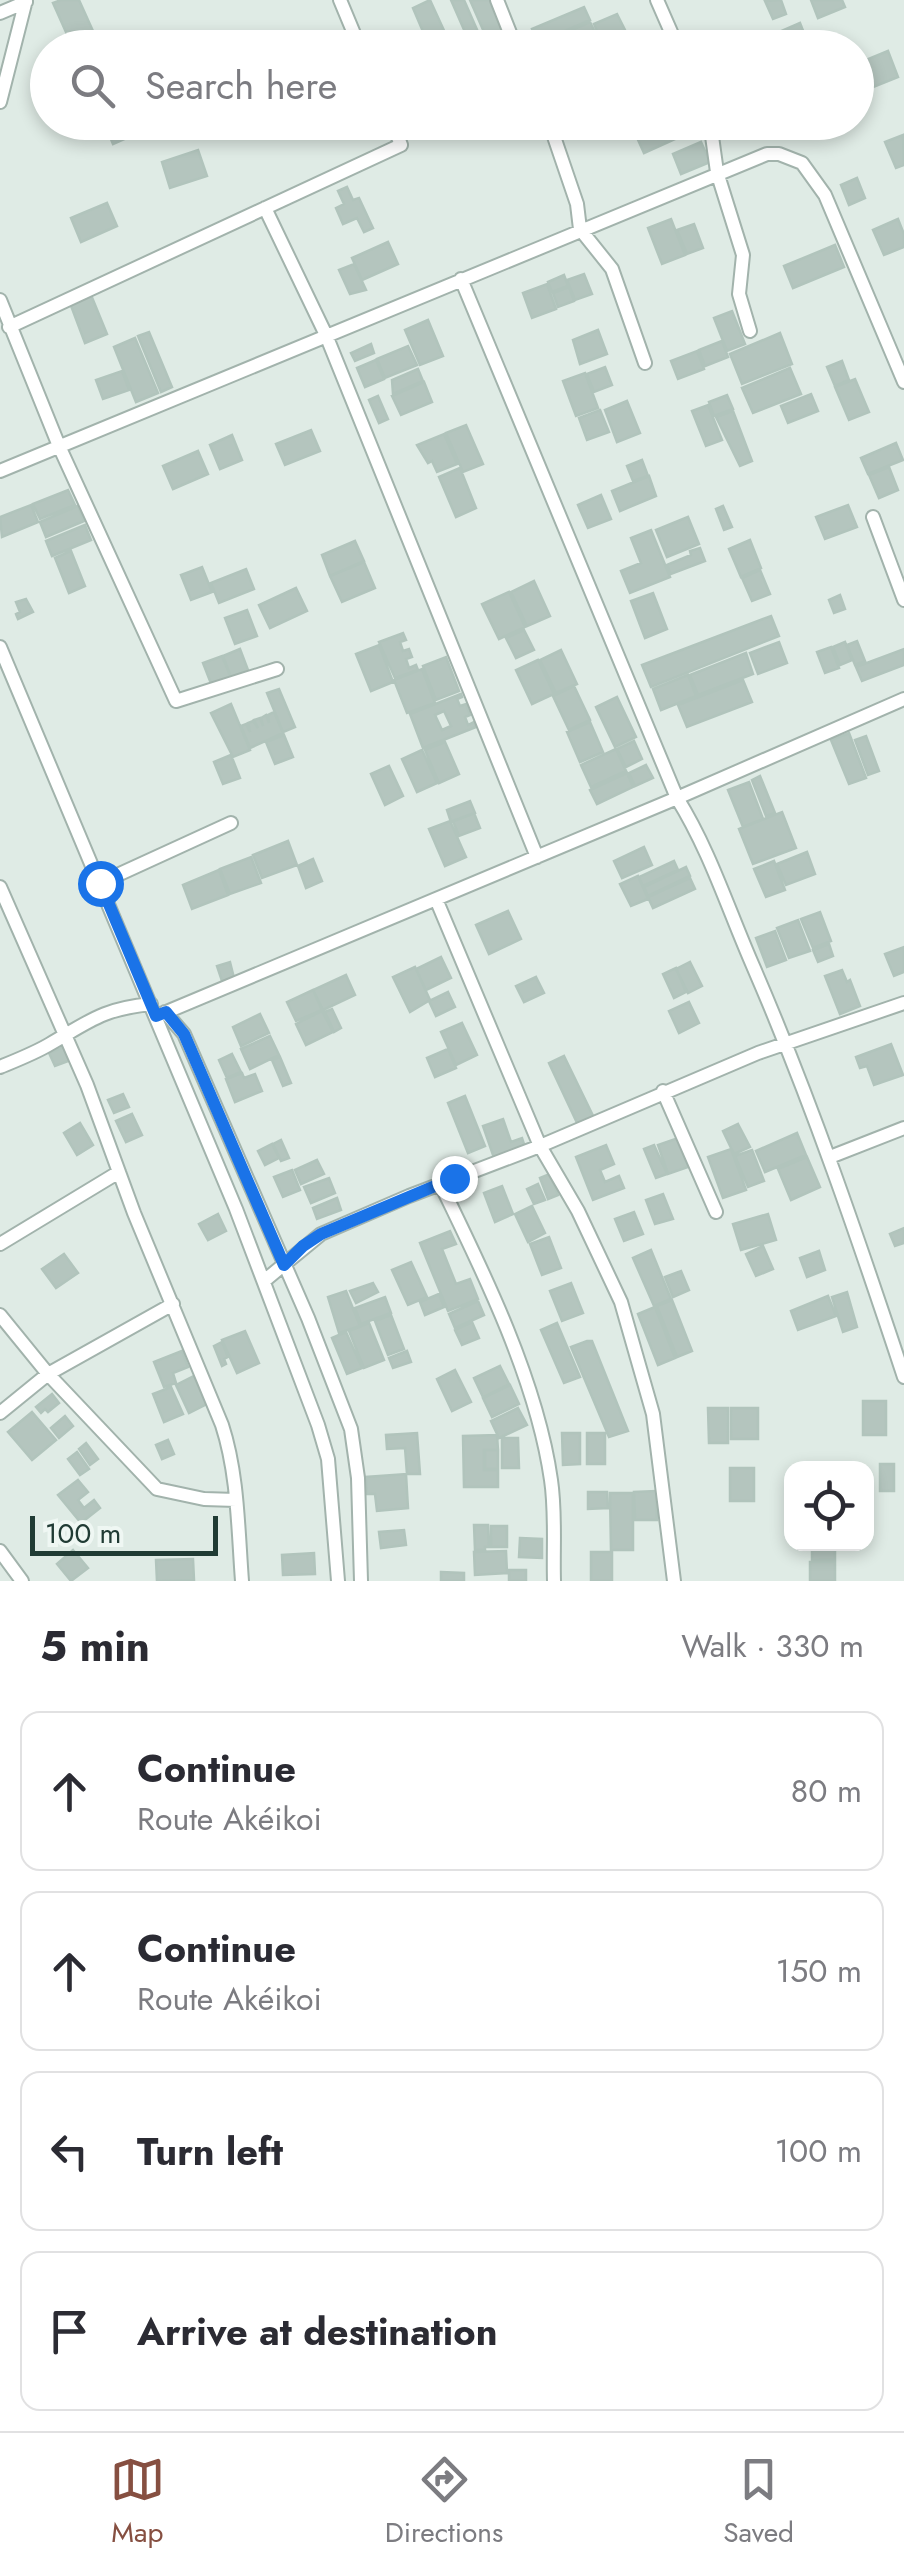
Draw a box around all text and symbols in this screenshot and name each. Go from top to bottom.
search box [30,30,874,140]
icon: search [65,58,120,113]
text: Search here [145,58,337,113]
route start [78,861,124,907]
route end [432,1156,478,1202]
map controls [784,1461,874,1551]
button: locate [784,1461,874,1551]
scale bar [30,1511,218,1556]
text: 100 m [45,1513,121,1554]
text: 5 min [40,1616,150,1677]
text: Walk · 330 m [681,1623,864,1669]
text: Continue [137,1741,296,1796]
icon: ahead [42,1764,97,1819]
text: 80 m [791,1768,862,1814]
text: Route Akéikoi [137,1796,322,1842]
text: Continue [137,1921,296,1976]
icon: ahead [42,1944,97,1999]
text: 150 m [776,1948,862,1994]
text: Route Akéikoi [137,1976,322,2022]
icon: left [42,2124,97,2179]
text: Turn left [137,2124,283,2179]
text: 100 m [775,2128,862,2174]
icon: arrive [42,2304,97,2359]
text: Arrive at destination [137,2304,498,2359]
tab: Map [110,2452,165,2553]
tab: Directions [385,2452,503,2553]
tab: Saved [723,2452,794,2553]

